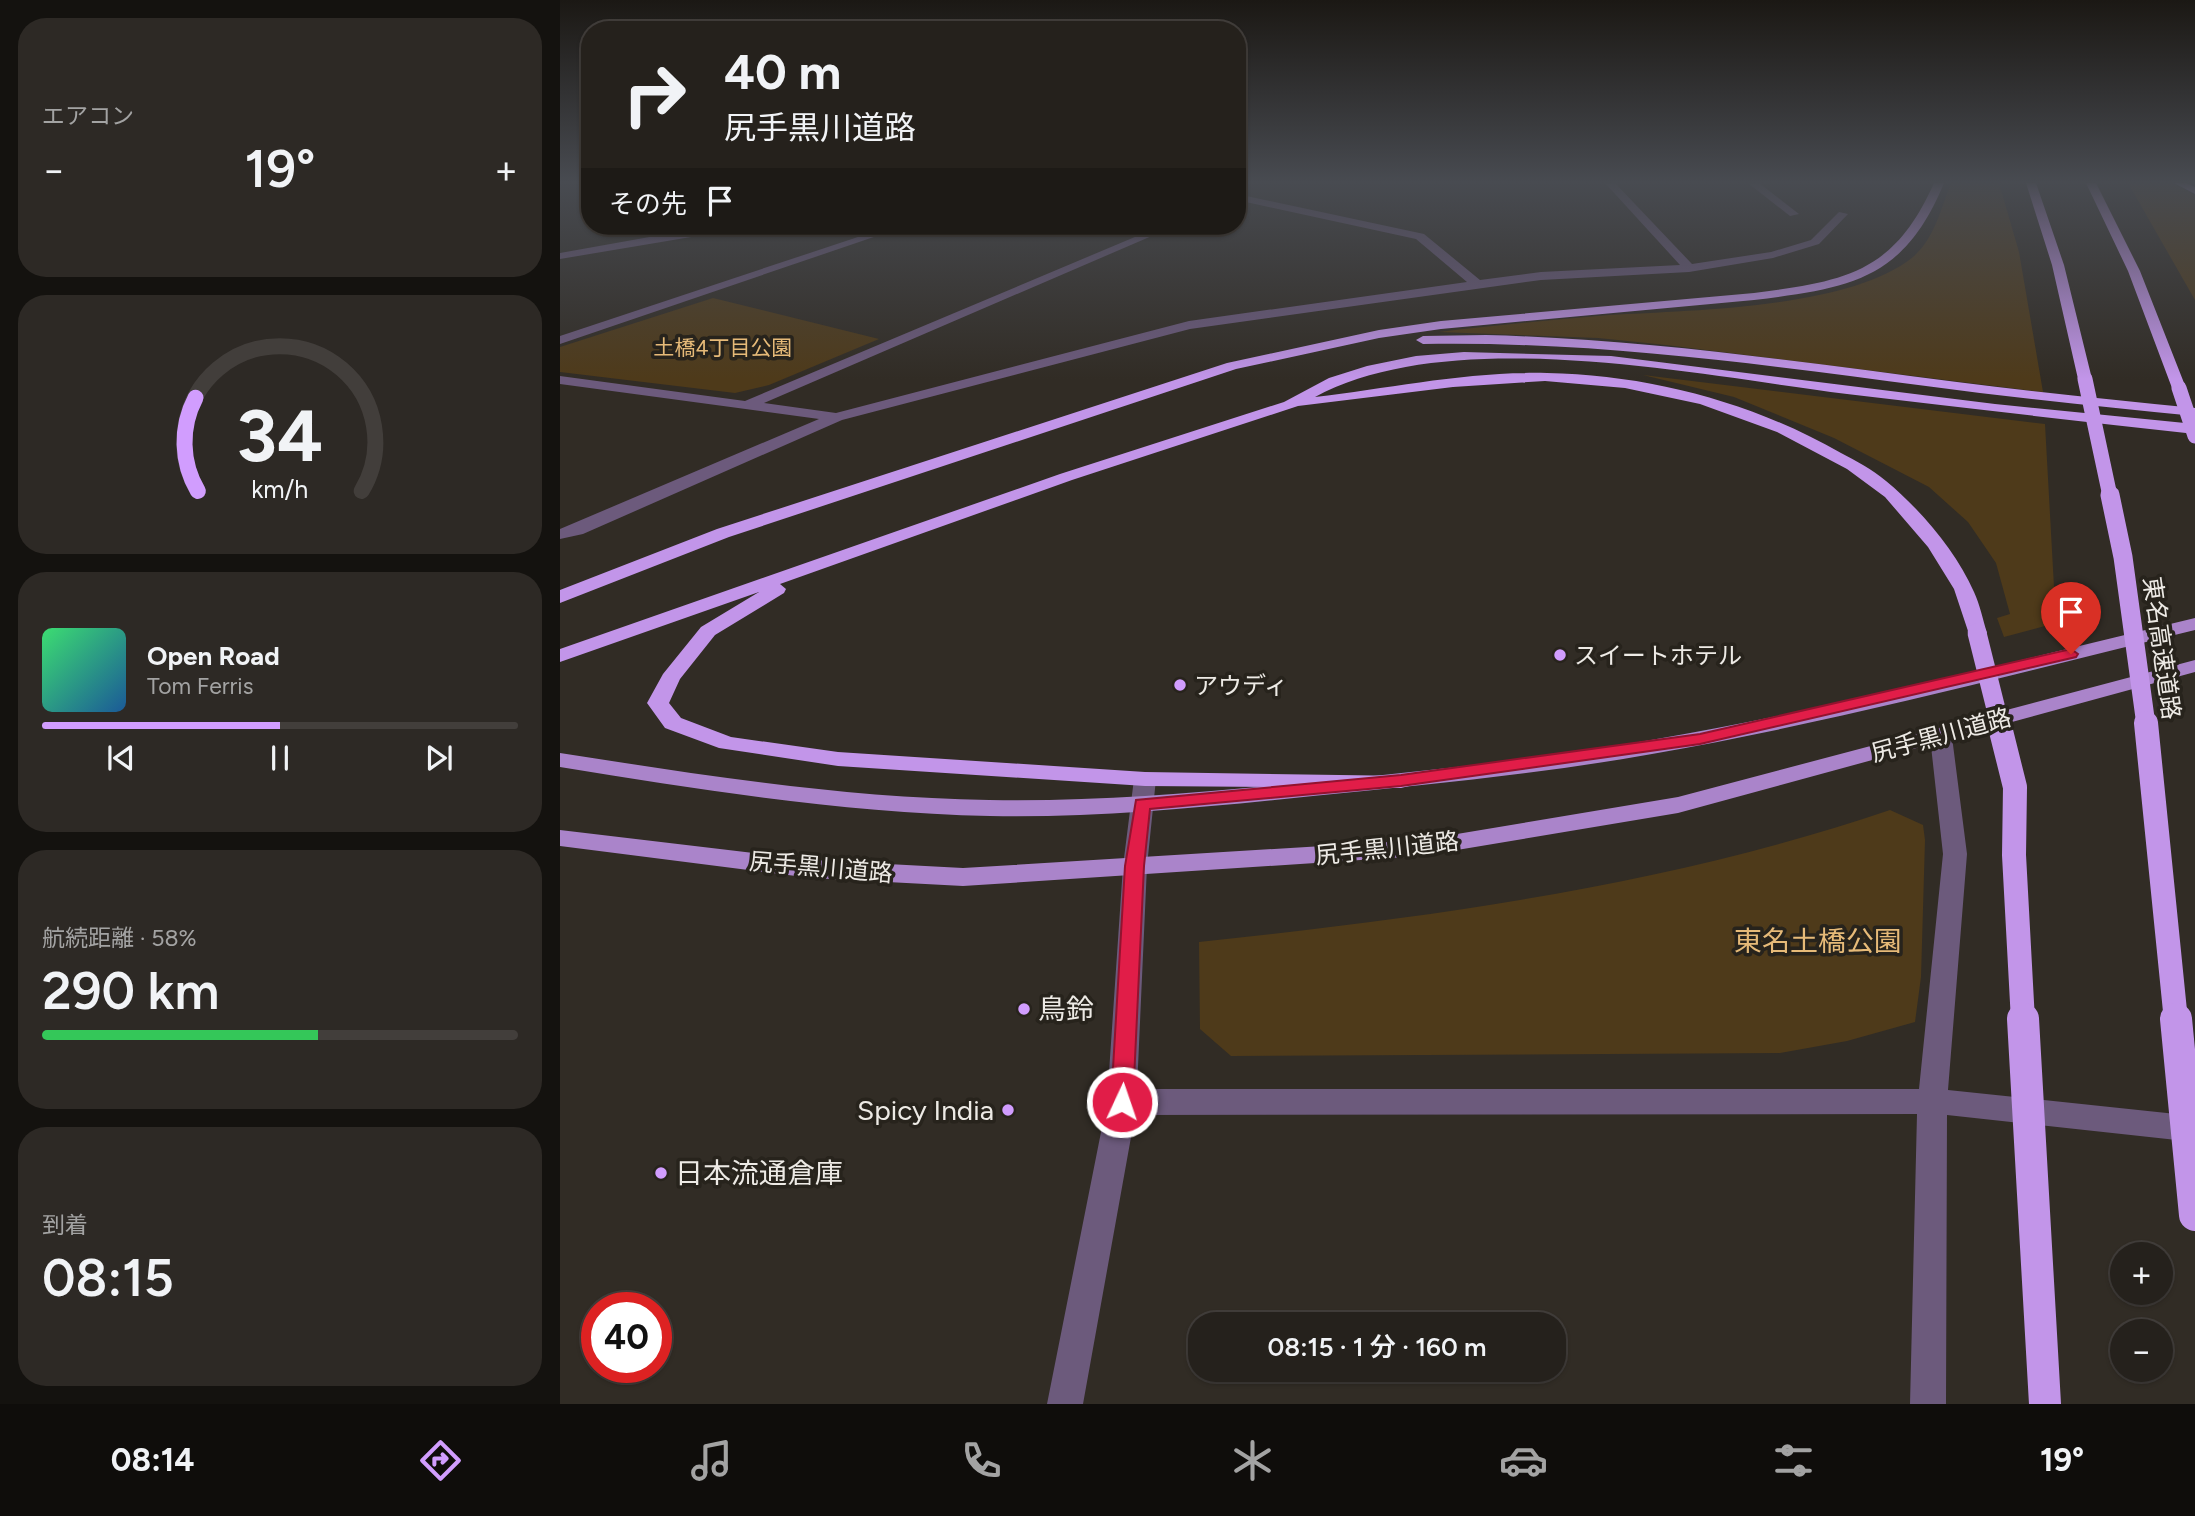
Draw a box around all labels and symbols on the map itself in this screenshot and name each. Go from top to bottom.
park label: 土橋4丁目公園 [653,335,793,360]
street label: 東名高速道路 [2138,575,2186,721]
pin [2041,582,2101,654]
place label: スイートホテル [1574,641,1742,670]
marker: スイートホテル [1552,647,1568,663]
place label: アウディ [1194,671,1288,700]
marker: アウディ [1172,677,1188,693]
street label: 尻手黒川道路 [1868,702,2014,768]
street label: 尻手黒川道路 [1314,826,1460,870]
street label: 尻手黒川道路 [748,846,894,888]
park label: 東名土橋公園 [1734,924,1902,958]
place label: 鳥鈴 [1038,992,1094,1026]
marker: 鳥鈴 [1016,1001,1032,1017]
position arrow [1085,1065,1159,1139]
place label: Spicy India [857,1093,994,1127]
marker: Spicy India [1000,1102,1016,1118]
place label: 日本流通倉庫 [675,1156,843,1190]
marker: 日本流通倉庫 [653,1165,669,1181]
speed limit sign: 40 [581,1292,672,1383]

